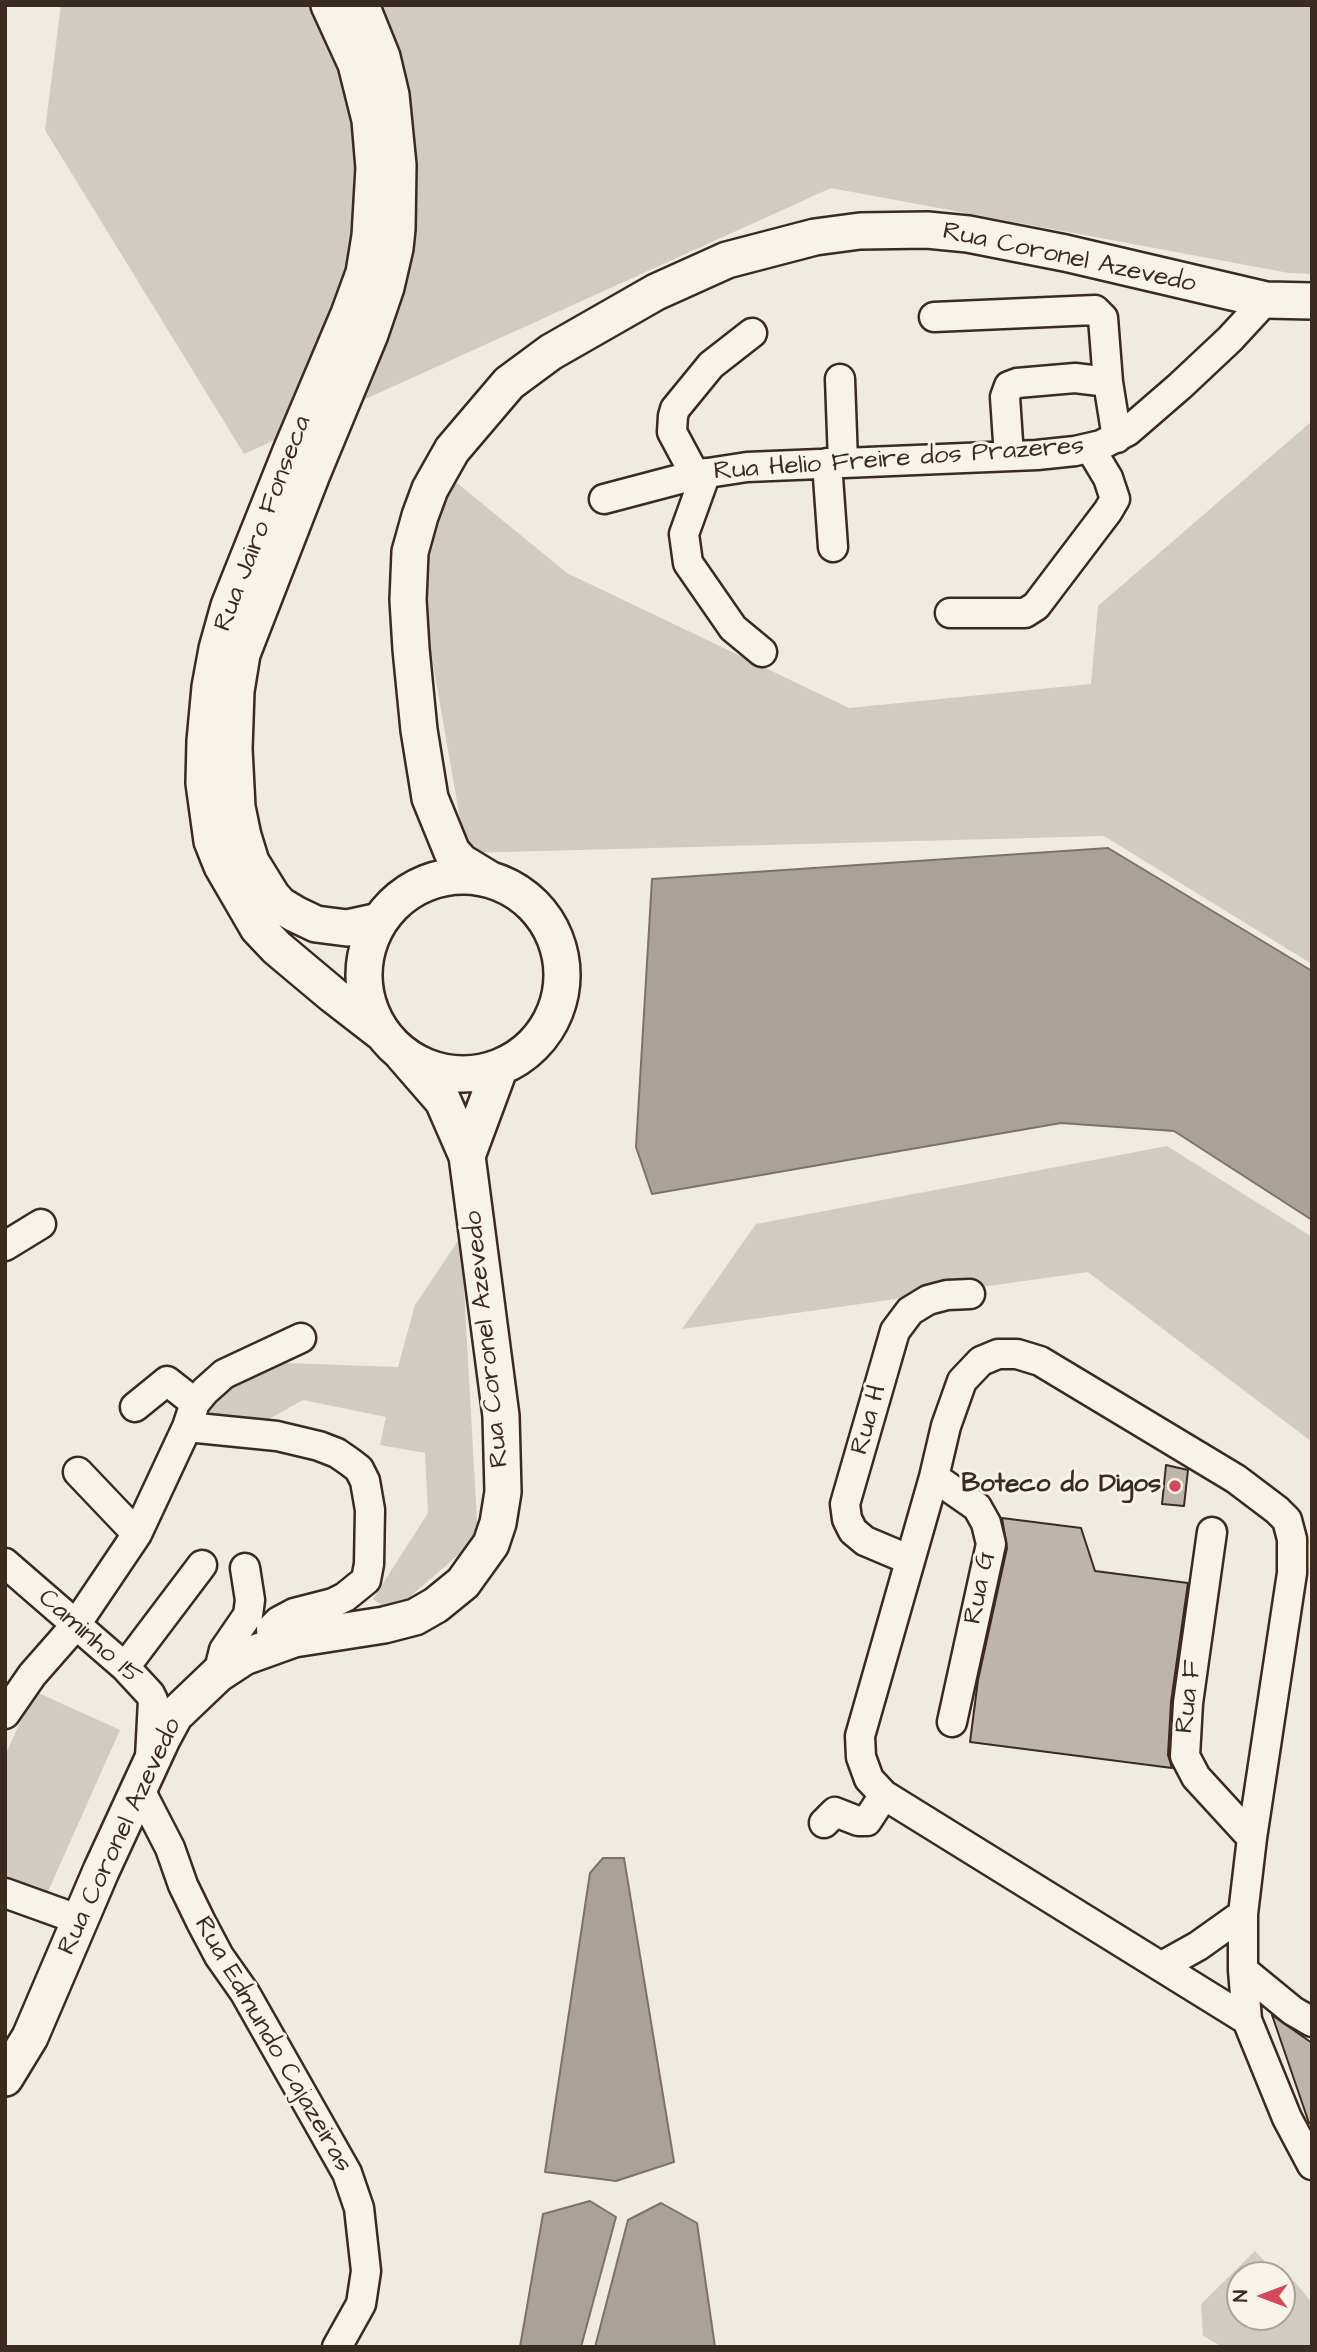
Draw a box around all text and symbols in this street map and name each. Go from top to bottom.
street label: Rua Coronel Azevedo [940,217,1198,301]
street label: Rua Jairo Fonseca [209,412,319,636]
street label: Rua Helio Freire dos Prazeres [713,431,1085,489]
street label: Rua Coronel Azevedo [459,1209,517,1469]
street label: Rua H [845,1382,895,1458]
place label: Boteco do Digos [962,1470,1161,1502]
marker: Boteco do Digos [1167,1478,1183,1494]
street label: Rua G [959,1549,1003,1627]
street label: Caminho 15 [31,1583,147,1693]
street label: Rua F [1170,1659,1210,1735]
street label: Rua Coronel Azevedo [52,1713,190,1961]
street label: Rua Edmundo Cajazeiras [186,1912,358,2178]
north arrow [1226,2261,1296,2331]
text: N [1228,2290,1255,2302]

